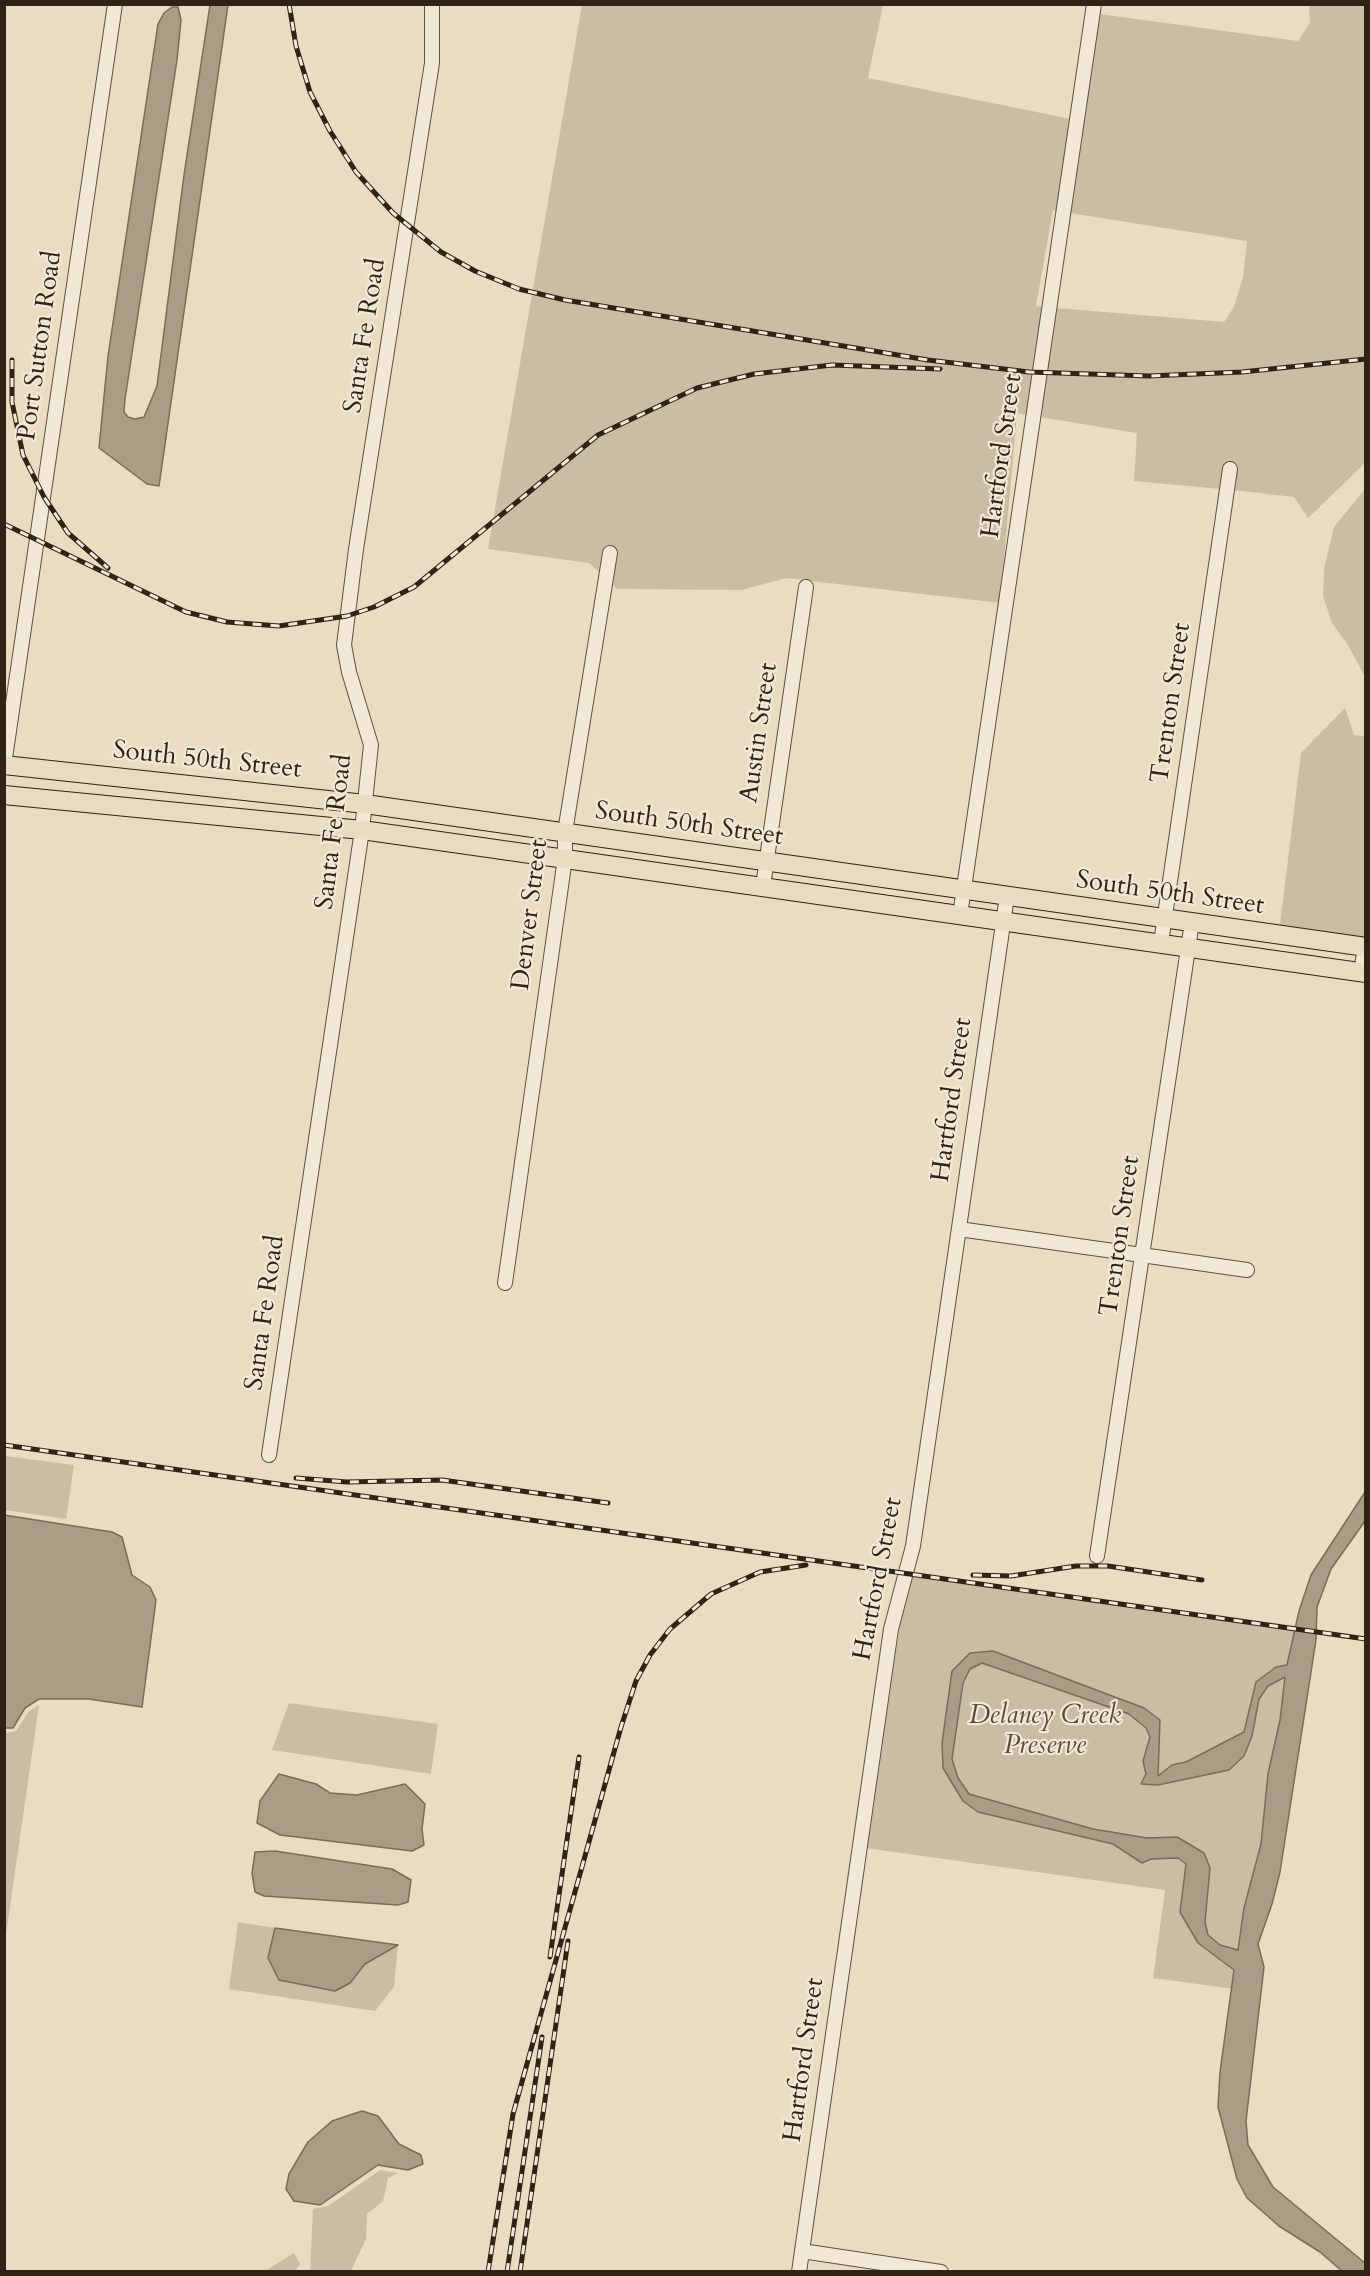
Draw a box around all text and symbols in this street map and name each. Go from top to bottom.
street label: Port Sutton Road [12,249,70,443]
street label: Santa Fe Road [338,256,394,416]
street label: Hartford Street [976,372,1030,540]
street label: Trenton Street [1145,621,1199,785]
street label: Austin Street [735,661,785,805]
street label: South 50th Street [111,736,303,786]
street label: Santa Fe Road [310,753,360,911]
street label: South 50th Street [593,796,785,854]
street label: Denver Street [506,838,556,992]
street label: South 50th Street [1074,865,1266,923]
street label: Hartford Street [926,1016,980,1184]
street label: Trenton Street [1094,1154,1148,1318]
street label: Santa Fe Road [240,1233,292,1393]
street label: Hartford Street [848,1495,910,1663]
park label: Delaney Creek Preserve [969,1701,1121,1762]
street label: Hartford Street [778,1976,832,2144]

